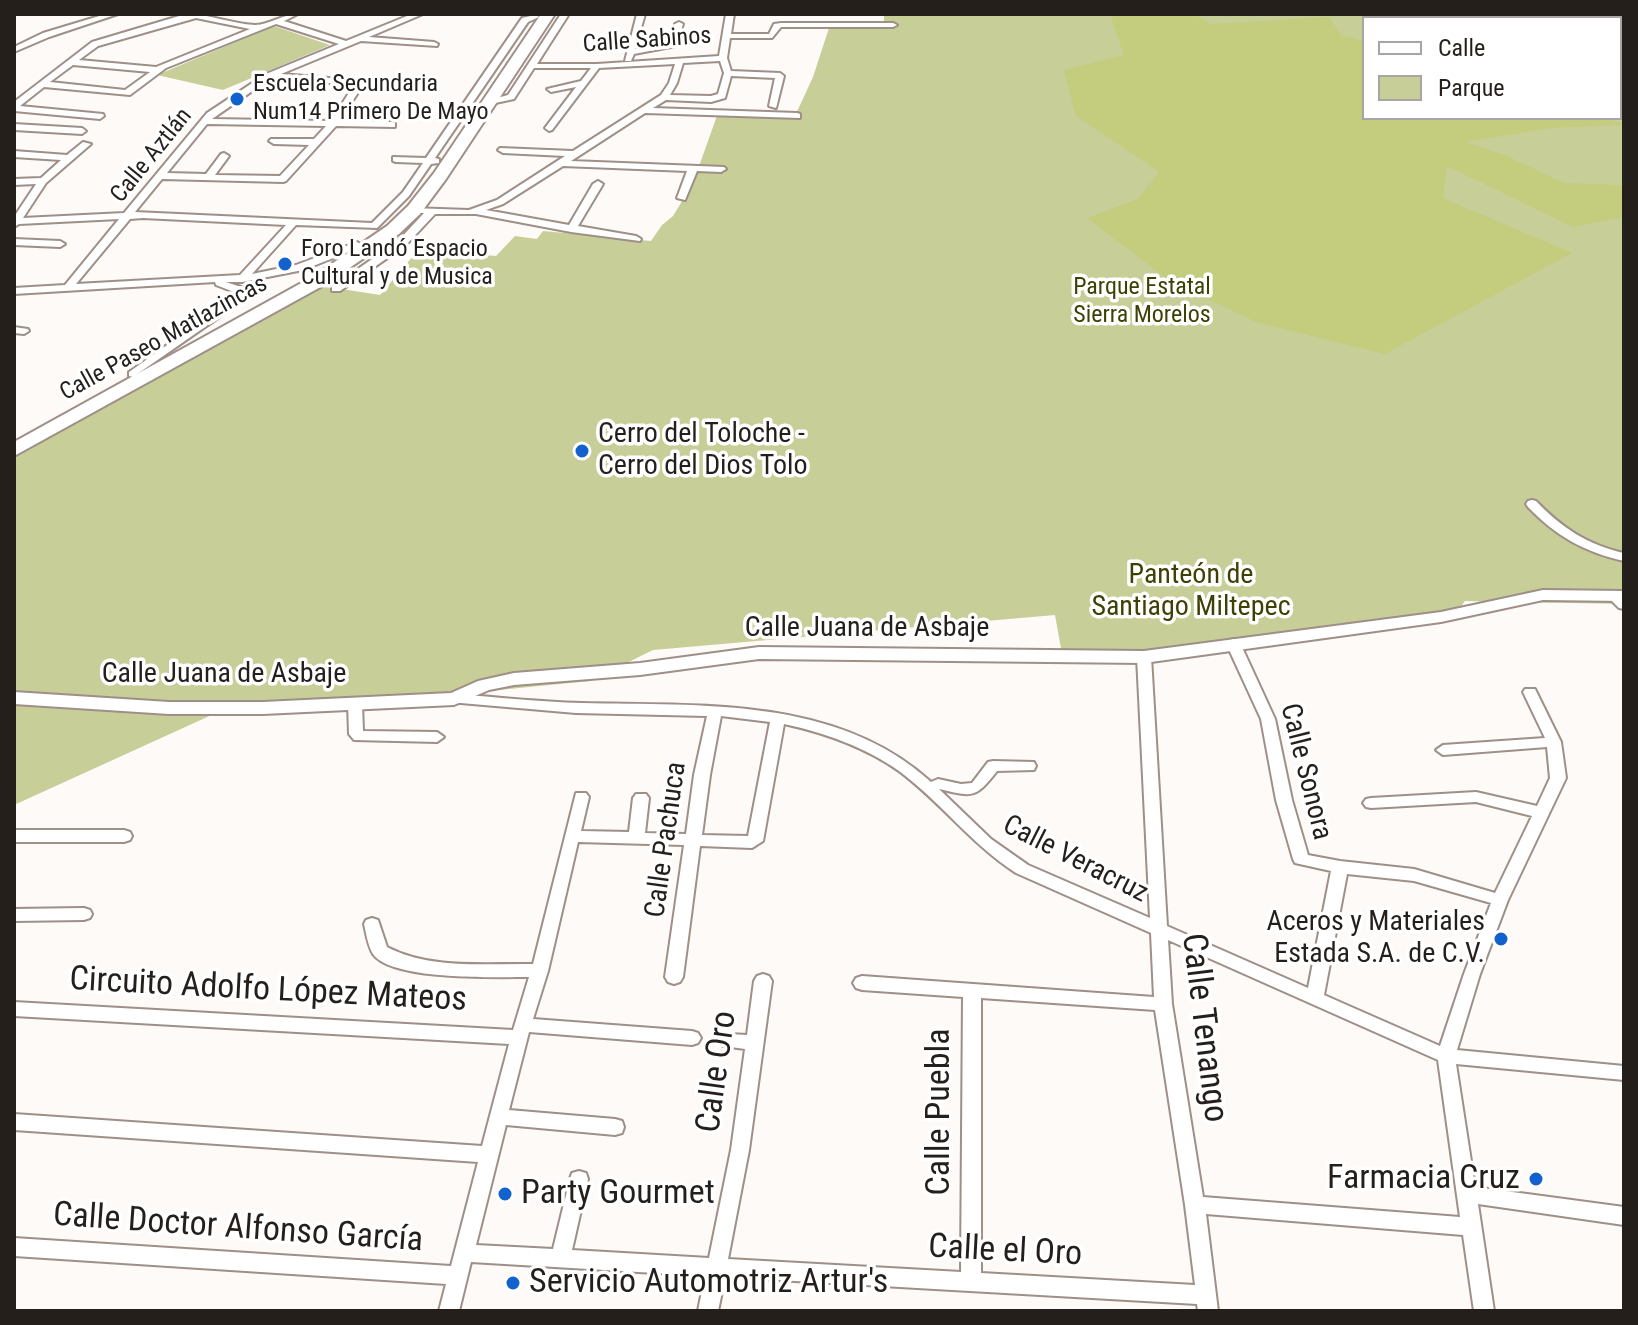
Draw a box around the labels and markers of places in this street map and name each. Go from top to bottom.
place label: Escuela Secundaria Num14 Primero De Mayo [253,71,489,127]
marker: Escuela Secundaria Num14 Primero De Mayo [228,90,246,108]
place label: Foro Landó Espacio Cultural y de Musica [301,236,493,292]
marker: Foro Landó Espacio Cultural y de Musica [276,255,294,273]
place label: Cerro del Toloche - Cerro del Dios Tolo [598,418,808,484]
marker: Cerro del Toloche - Cerro del Dios Tolo [573,442,591,460]
place label: Aceros y Materiales Estada S.A. de C.V. [1267,906,1485,972]
marker: Aceros y Materiales Estada S.A. de C.V. [1492,930,1510,948]
place label: Farmacia Cruz [1327,1159,1520,1199]
marker: Farmacia Cruz [1527,1170,1545,1188]
place label: Party Gourmet [521,1174,715,1214]
marker: Party Gourmet [496,1185,514,1203]
place label: Servicio Automotriz Artur's [529,1263,888,1303]
marker: Servicio Automotriz Artur's [504,1274,522,1292]

